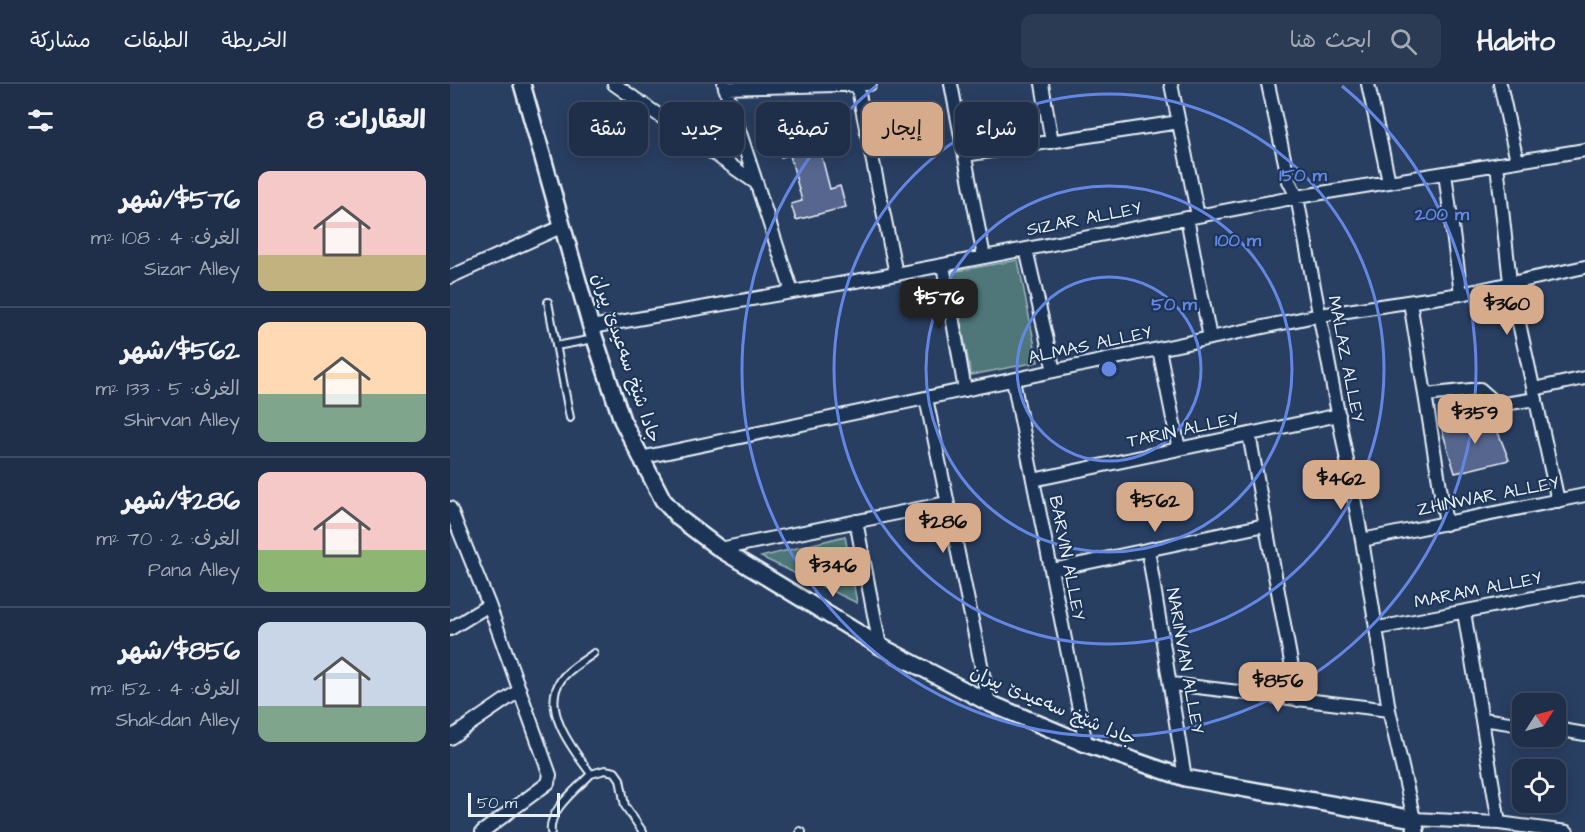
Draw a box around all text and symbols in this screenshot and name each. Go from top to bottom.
search box [1021,14,1441,68]
text: Habito [1477,22,1555,61]
text: ابحث هنا [1289,25,1372,56]
icon: search [1387,25,1420,58]
text: مشاركة [30,26,91,55]
text: الطبقات [124,26,189,55]
text: الخريطة [222,26,287,55]
text: العقارات: 8 [307,102,426,138]
chip: شقة [569,102,648,156]
chip: جديد [660,102,744,156]
chip: تصفية [756,102,850,156]
chip: إيجار [862,102,943,156]
chip: شراء [955,102,1038,156]
icon: filters [24,104,57,137]
text: 150 m [1279,163,1328,188]
text: $576/شهر [120,182,240,218]
icon: home [306,195,378,267]
street label: SIZAR ALLEY [1024,196,1144,242]
text: 200 m [1414,202,1470,227]
text: الغرف: 4 · 108 m² [91,224,240,252]
text: 100 m [1215,228,1262,253]
text: Sizar Alley [144,255,240,283]
street label: جادا شێخ سەعیدێ پیران [585,270,667,446]
pin: $576 [903,279,975,330]
text: $576 [914,284,964,312]
pin: $360 [1471,285,1543,336]
text: $360 [1484,290,1530,318]
text: 50 m [1151,292,1198,317]
street label: MALAZ ALLEY [1321,294,1371,425]
street label: ALMAS ALLEY [1026,320,1155,370]
text: $562/شهر [121,333,240,369]
icon: home [306,346,378,418]
centre of rings [1099,359,1119,379]
text: الغرف: 5 · 133 m² [96,375,240,403]
pin: $359 [1439,394,1511,445]
text: $359 [1452,399,1498,427]
text: Shirvan Alley [124,406,240,434]
street label: TARIN ALLEY [1125,406,1241,454]
pin: $462 [1305,460,1377,511]
text: $462 [1317,465,1365,493]
street label: ZHINWAR ALLEY [1415,470,1562,522]
pin: $562 [1119,482,1191,533]
text: $286/شهر [122,483,240,519]
text: $562 [1130,487,1180,515]
street label: BARVIN ALLEY [1043,494,1091,623]
icon: home [306,496,378,568]
pin: $286 [907,503,979,554]
text: $286 [919,508,967,536]
text: الغرف: 2 · 70 m² [96,525,240,553]
pin: $346 [797,547,869,598]
text: $346 [809,552,857,580]
text: Pana Alley [148,556,240,584]
street label: MARAM ALLEY [1412,565,1544,615]
street label: NARINVAN ALLEY [1160,586,1210,736]
text: $856/شهر [119,633,240,669]
icon: home [306,646,378,718]
street label: جادا شێخ سەعیدێ پیران [966,660,1140,752]
pin: $856 [1242,662,1314,713]
text: $856 [1253,667,1303,695]
text: الغرف: 4 · 152 m² [91,675,240,703]
north arrow [1512,693,1566,747]
map controls [1512,693,1566,813]
text: Shakdan Alley [115,706,240,734]
button: locate [1512,759,1566,813]
scale bar [468,790,560,818]
text: 50 m [477,792,517,814]

